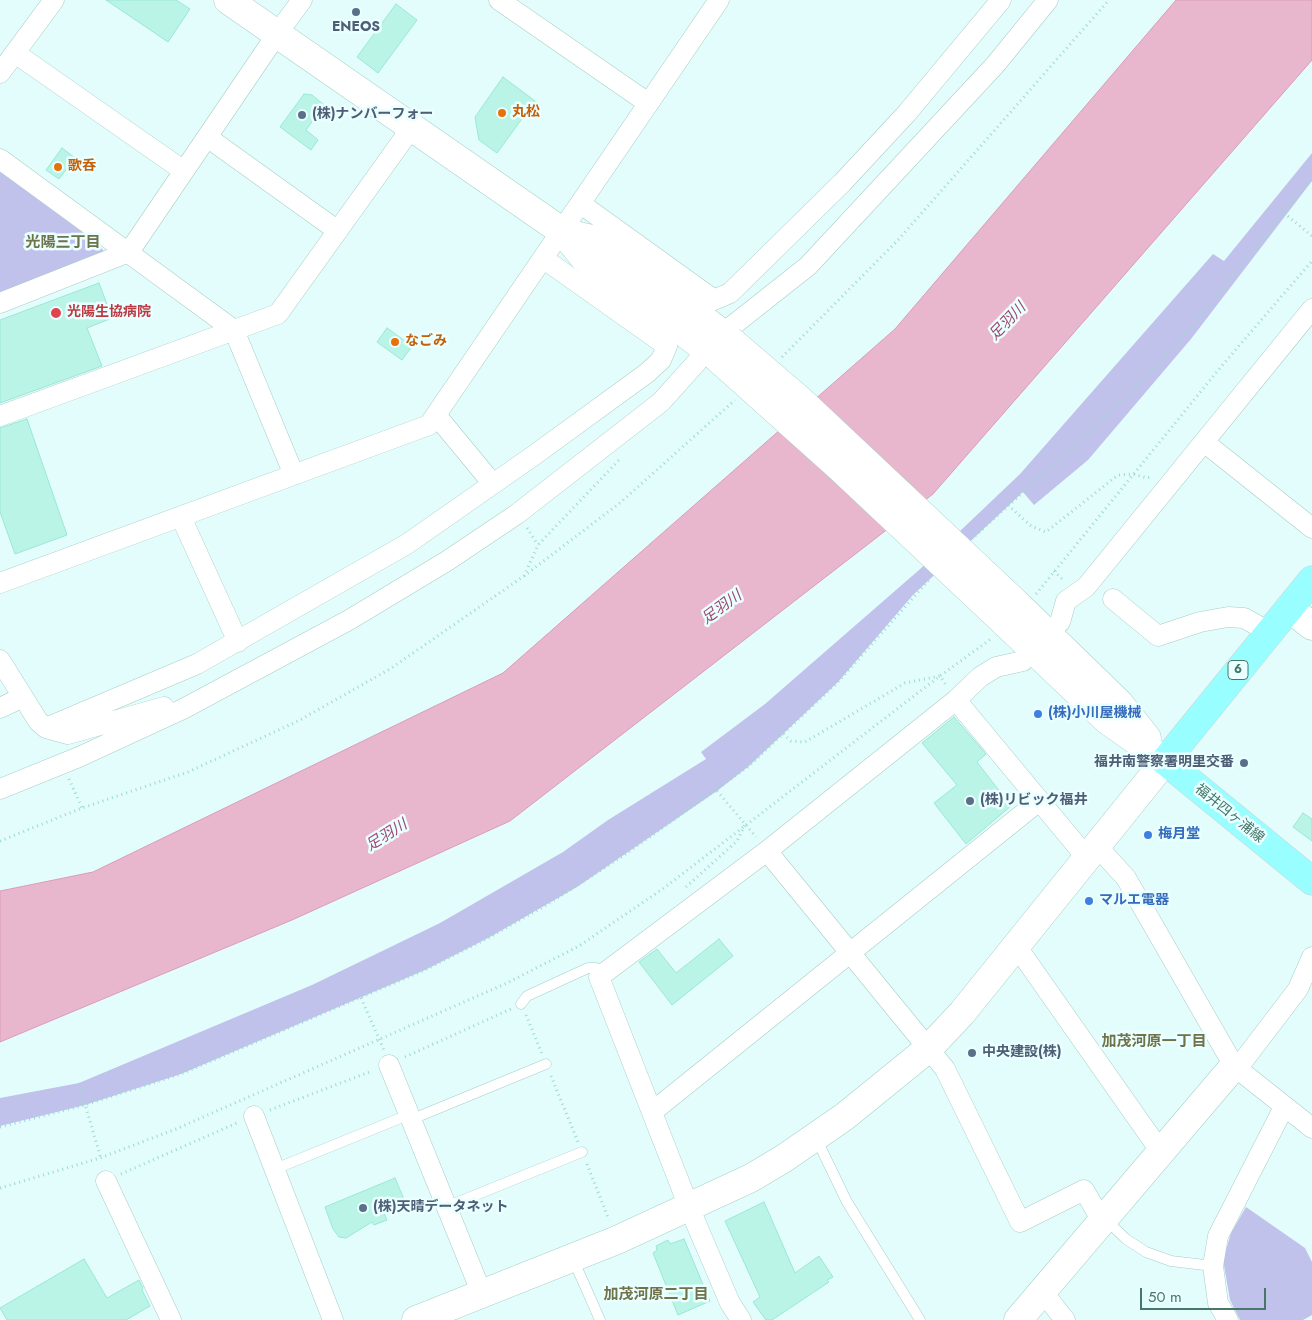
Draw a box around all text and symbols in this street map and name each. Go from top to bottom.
marker: ENEOS [350,6,362,18]
place label: ENEOS [332,20,380,36]
place label: 丸松 [512,105,540,121]
place label: (株)ナンバーフォー [312,107,434,123]
marker: 丸松 [496,107,508,119]
marker: (株)ナンバーフォー [296,109,308,121]
place label: 歌呑 [68,159,96,175]
marker: 歌呑 [52,161,64,173]
district label: 光陽三丁目 [26,234,100,252]
water label: 足羽川 [986,300,1030,344]
place label: 光陽生協病院 [67,305,151,321]
marker: 光陽生協病院 [49,306,63,320]
place label: なごみ [405,334,447,350]
marker: なごみ [389,336,401,348]
water label: 足羽川 [699,587,745,629]
road number: 6 [1228,660,1248,680]
place label: (株)小川屋機械 [1048,706,1142,722]
marker: (株)小川屋機械 [1032,708,1044,720]
place label: 福井南警察署明里交番 [1094,755,1234,771]
marker: 福井南警察署明里交番 [1238,757,1250,769]
street label: 福井四ヶ浦線 [1191,781,1267,847]
place label: (株)リビック福井 [980,793,1088,809]
marker: (株)リビック福井 [964,795,976,807]
water label: 足羽川 [363,816,411,856]
place label: 梅月堂 [1158,827,1200,843]
marker: 梅月堂 [1142,829,1154,841]
place label: マルエ電器 [1099,893,1169,909]
marker: マルエ電器 [1083,895,1095,907]
district label: 加茂河原一丁目 [1102,1033,1206,1051]
place label: 中央建設(株) [982,1045,1062,1061]
marker: 中央建設(株) [966,1047,978,1059]
place label: (株)天晴データネット [373,1200,509,1216]
marker: (株)天晴データネット [357,1202,369,1214]
scale bar [1142,1278,1268,1310]
district label: 加茂河原二丁目 [604,1286,708,1304]
text: 50 m [1148,1286,1182,1308]

